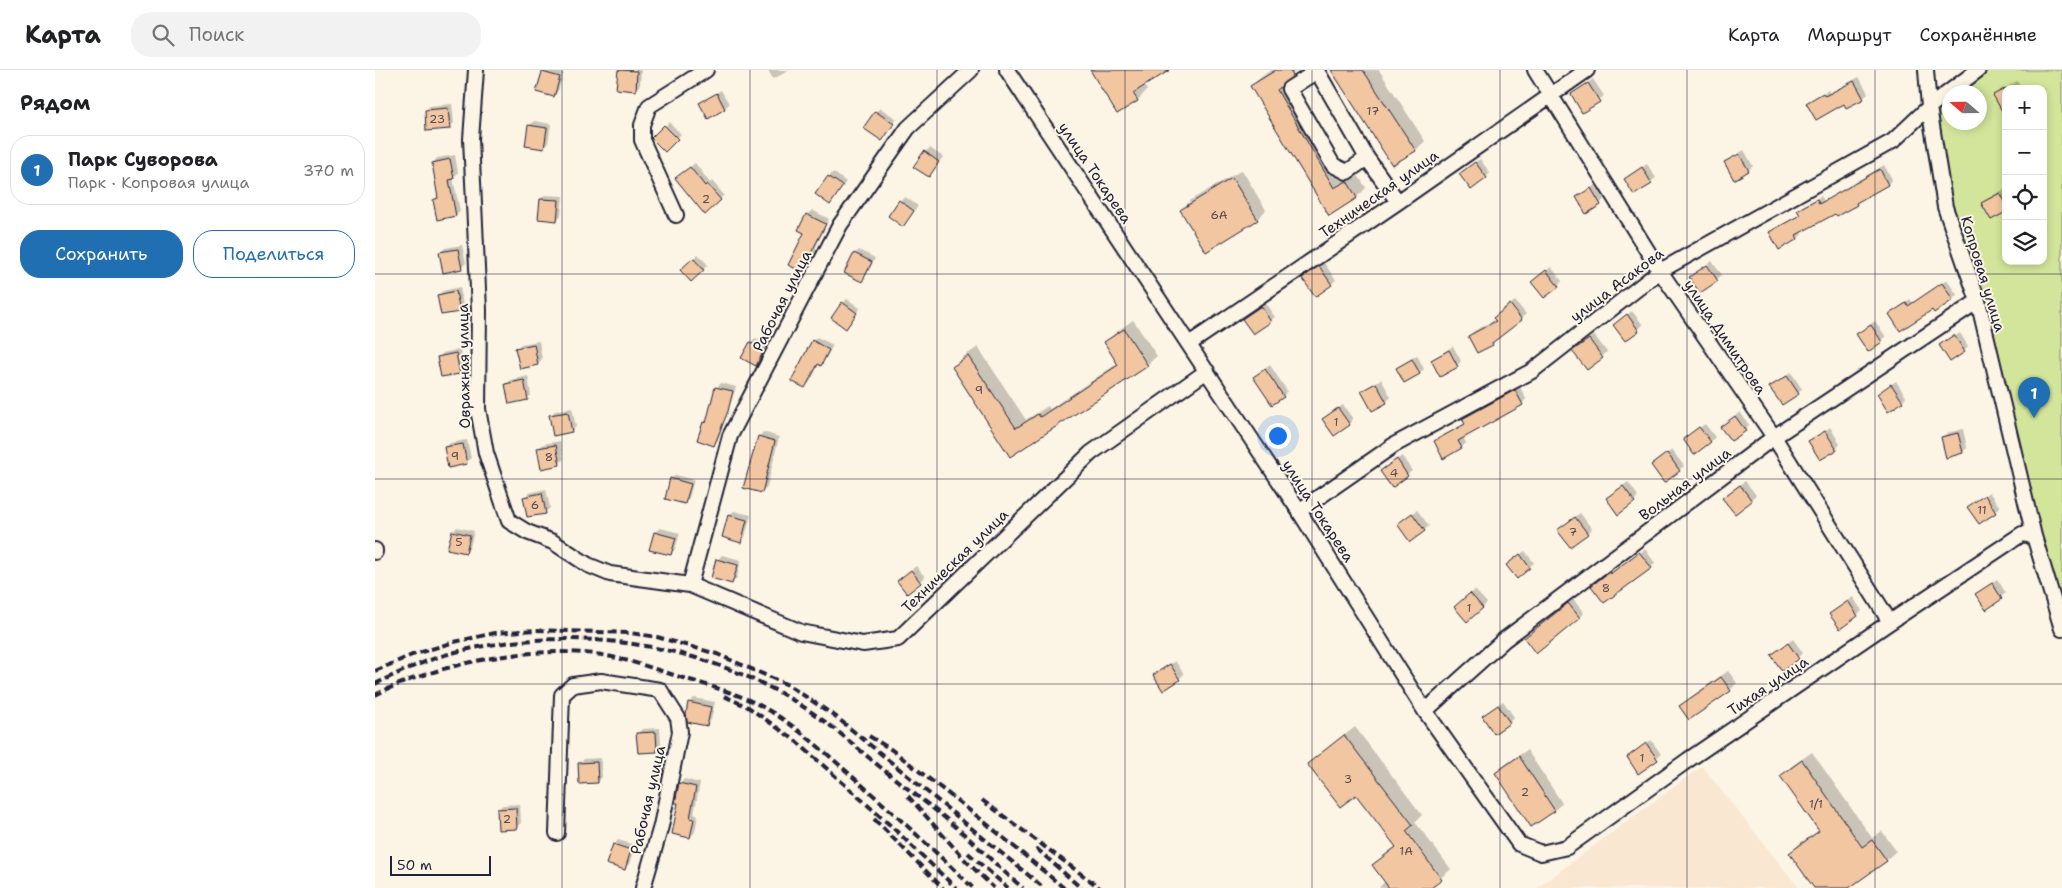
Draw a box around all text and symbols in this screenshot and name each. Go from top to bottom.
search box [131,12,481,57]
text: Карта [25,19,101,51]
icon: search [149,21,177,49]
text: Поиск [189,22,244,47]
text: Карта [1728,23,1779,47]
text: Маршрут [1807,23,1891,47]
text: Сохранённые [1919,23,2037,47]
north arrow [1942,85,1987,130]
map controls [2002,85,2047,265]
button: + [2002,85,2047,130]
text: Рядом [20,89,90,117]
house number: 17 [1367,103,1379,119]
house number: 23 [429,111,445,127]
street label: улица Токарева [1054,118,1137,228]
button: − [2002,130,2047,175]
street label: Техническая улица [1315,145,1443,243]
text: Парк Суворова [68,147,218,172]
text: 1 [33,160,41,181]
text: 370 m [303,160,354,181]
text: Парк · Копровая улица [68,172,249,193]
button: locate [2002,175,2047,220]
house number: 2 [702,191,710,207]
house number: 6А [1210,207,1228,223]
street label: Копровая улица [1956,214,2010,335]
button: layers [2002,220,2047,265]
button: Сохранить [20,230,183,278]
button: Поделиться [193,230,355,278]
street label: улица Асакова [1566,243,1668,327]
street label: Рабочая улица [748,246,816,355]
street label: улица Димитрова [1679,276,1771,399]
street label: Овражная улица [453,303,475,429]
pin: 1 [2018,377,2050,418]
house number: 9 [975,382,983,398]
house number: 1 [1333,414,1339,430]
your location [1265,423,1291,449]
street label: Вольная улица [1635,442,1736,525]
house number: 9 [451,448,459,464]
house number: 8 [545,449,553,465]
street label: улица Токарева [1277,456,1359,567]
house number: 4 [1390,465,1398,481]
house number: 6 [531,497,539,513]
house number: 11 [1977,502,1987,518]
street label: Техническая улица [897,504,1013,617]
house number: 7 [1569,524,1577,540]
house number: 5 [455,534,463,550]
house number: 8 [1602,580,1610,596]
house number: 1 [1466,600,1472,616]
street label: Тихая улица [1724,651,1813,720]
street label: Рабочая улица [626,743,670,856]
house number: 1 [1639,750,1645,766]
house number: 3 [1344,771,1352,787]
house number: 2 [1521,784,1529,800]
house number: 1/1 [1809,796,1823,812]
house number: 2 [503,811,511,827]
house number: 1А [1399,843,1413,859]
scale bar [390,853,491,876]
text: 50 m [397,856,432,874]

